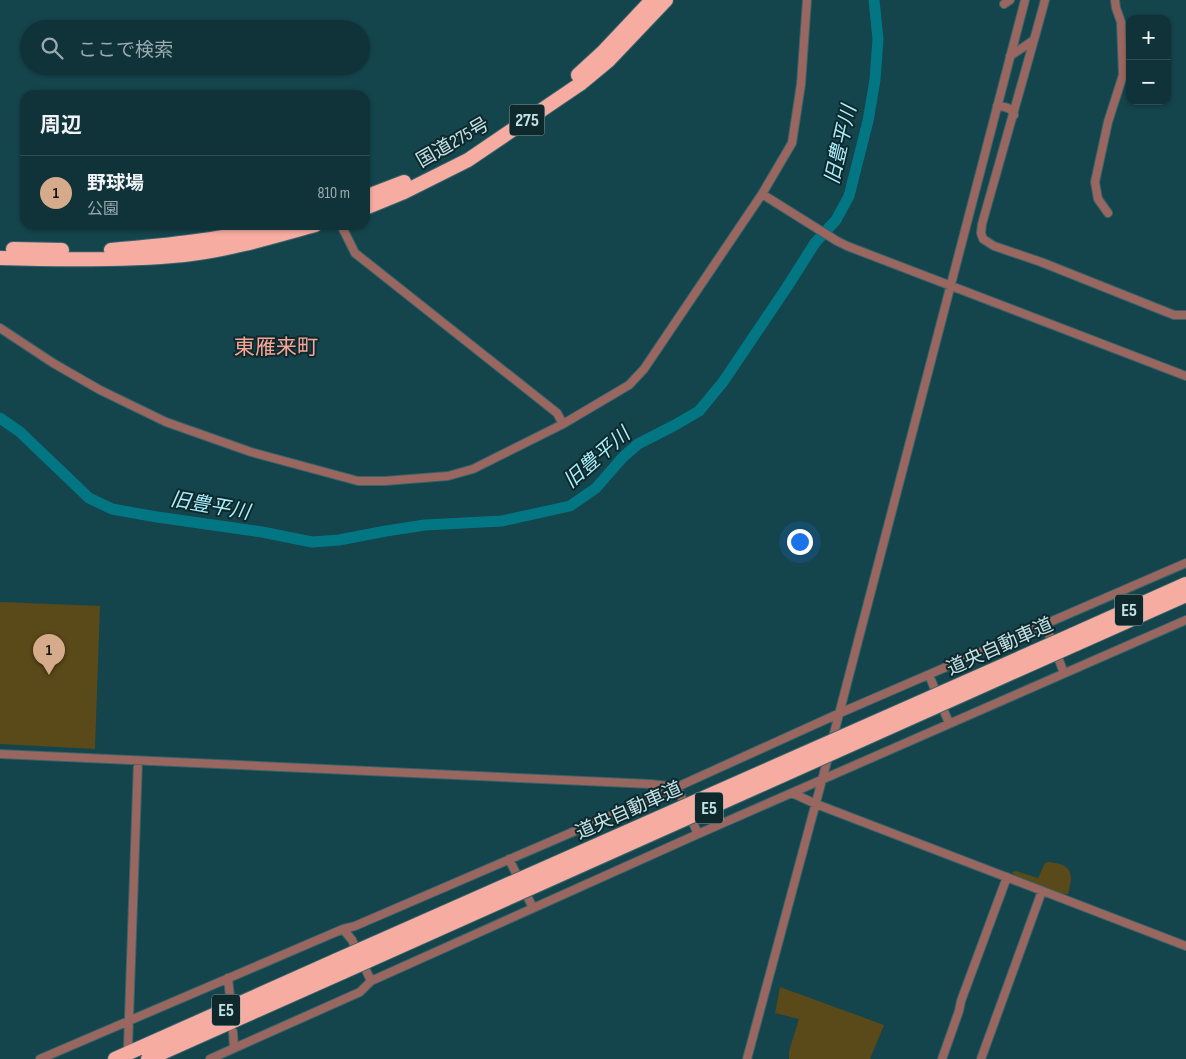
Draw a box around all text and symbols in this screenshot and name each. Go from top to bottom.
map controls [1126,15,1171,105]
button: + [1126,15,1171,60]
search box [20,20,370,75]
icon: search [38,34,66,62]
text: ここで検索 [78,39,173,62]
button: − [1126,60,1171,105]
water label: 旧豊平川 [820,101,862,187]
road number: 275 [510,104,544,136]
text: 周辺 [40,113,82,138]
street label: 国道275号 [413,113,493,173]
text: 野球場 [87,172,144,195]
text: 1 [53,184,59,203]
text: 810 m [317,184,350,203]
text: 公園 [87,200,119,219]
district label: 東雁来町 [234,335,318,360]
water label: 旧豊平川 [559,421,637,493]
water label: 旧豊平川 [169,487,253,525]
your location [787,529,813,555]
road number: E5 [1115,594,1143,626]
street label: 道央自動車道 [943,613,1057,681]
pin: 1 [33,634,65,675]
street label: 道央自動車道 [572,777,686,845]
road number: E5 [695,792,723,824]
road number: E5 [212,994,240,1026]

